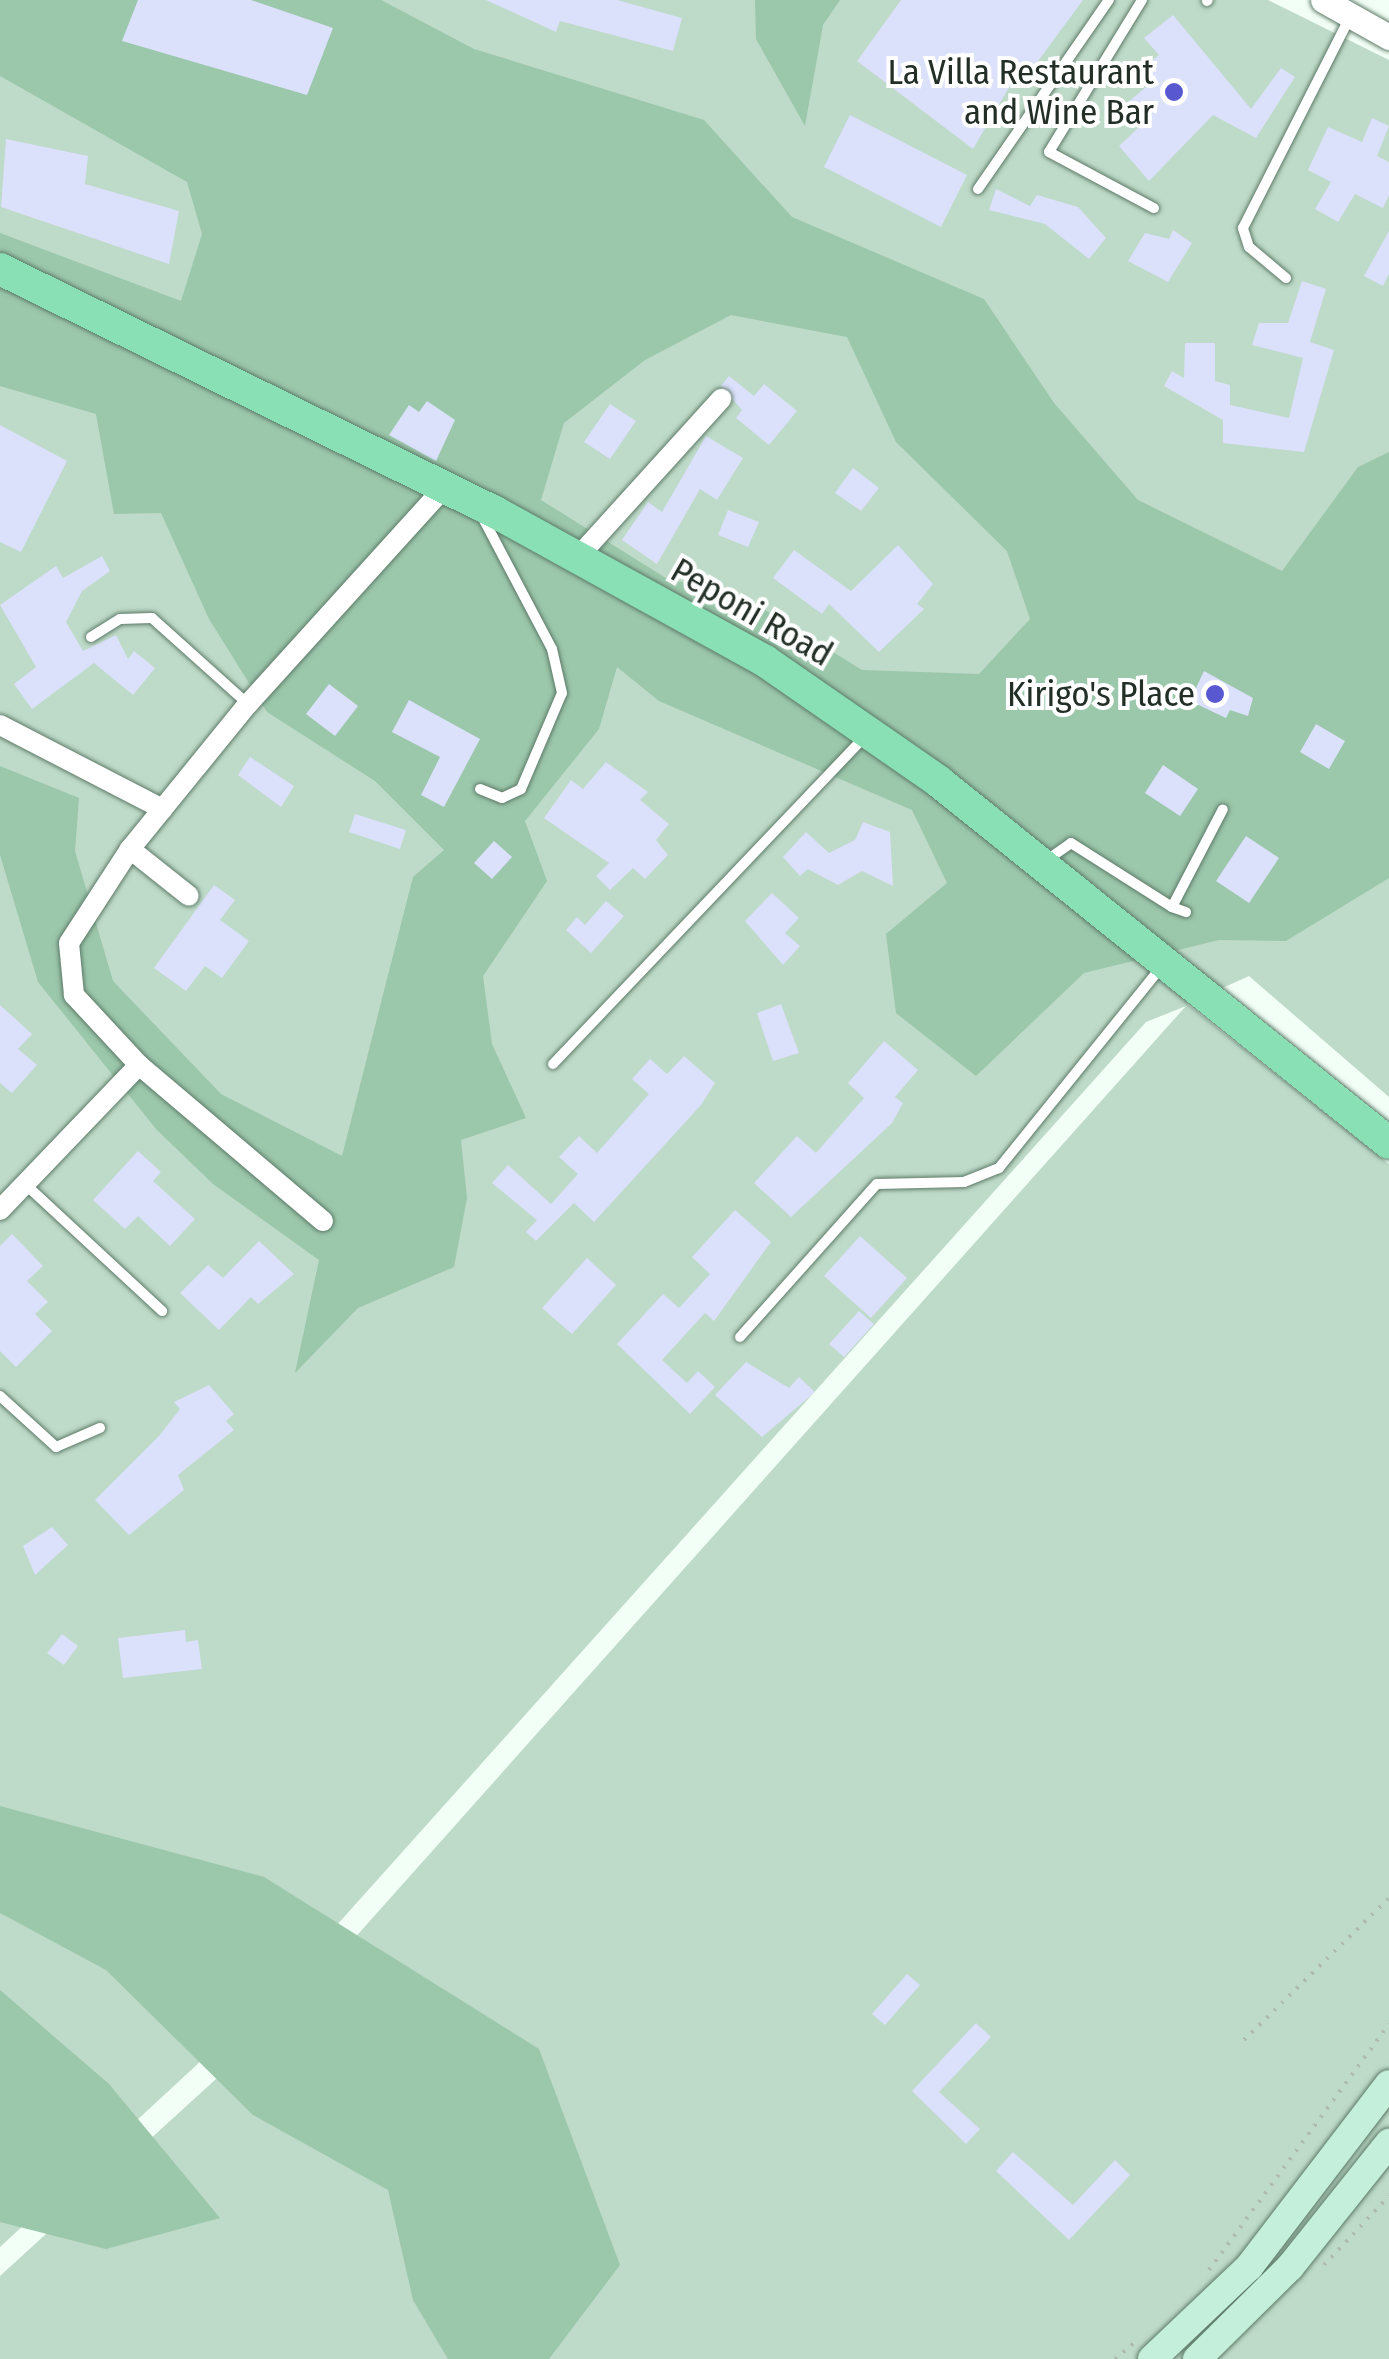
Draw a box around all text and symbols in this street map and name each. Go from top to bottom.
place label: La Villa Restaurant and Wine Bar [887,51,1154,133]
marker: La Villa Restaurant and Wine Bar [1163,81,1185,103]
street label: Peponi Road [664,549,840,675]
place label: Kirigo's Place [1007,673,1195,715]
marker: Kirigo's Place [1204,683,1226,705]

